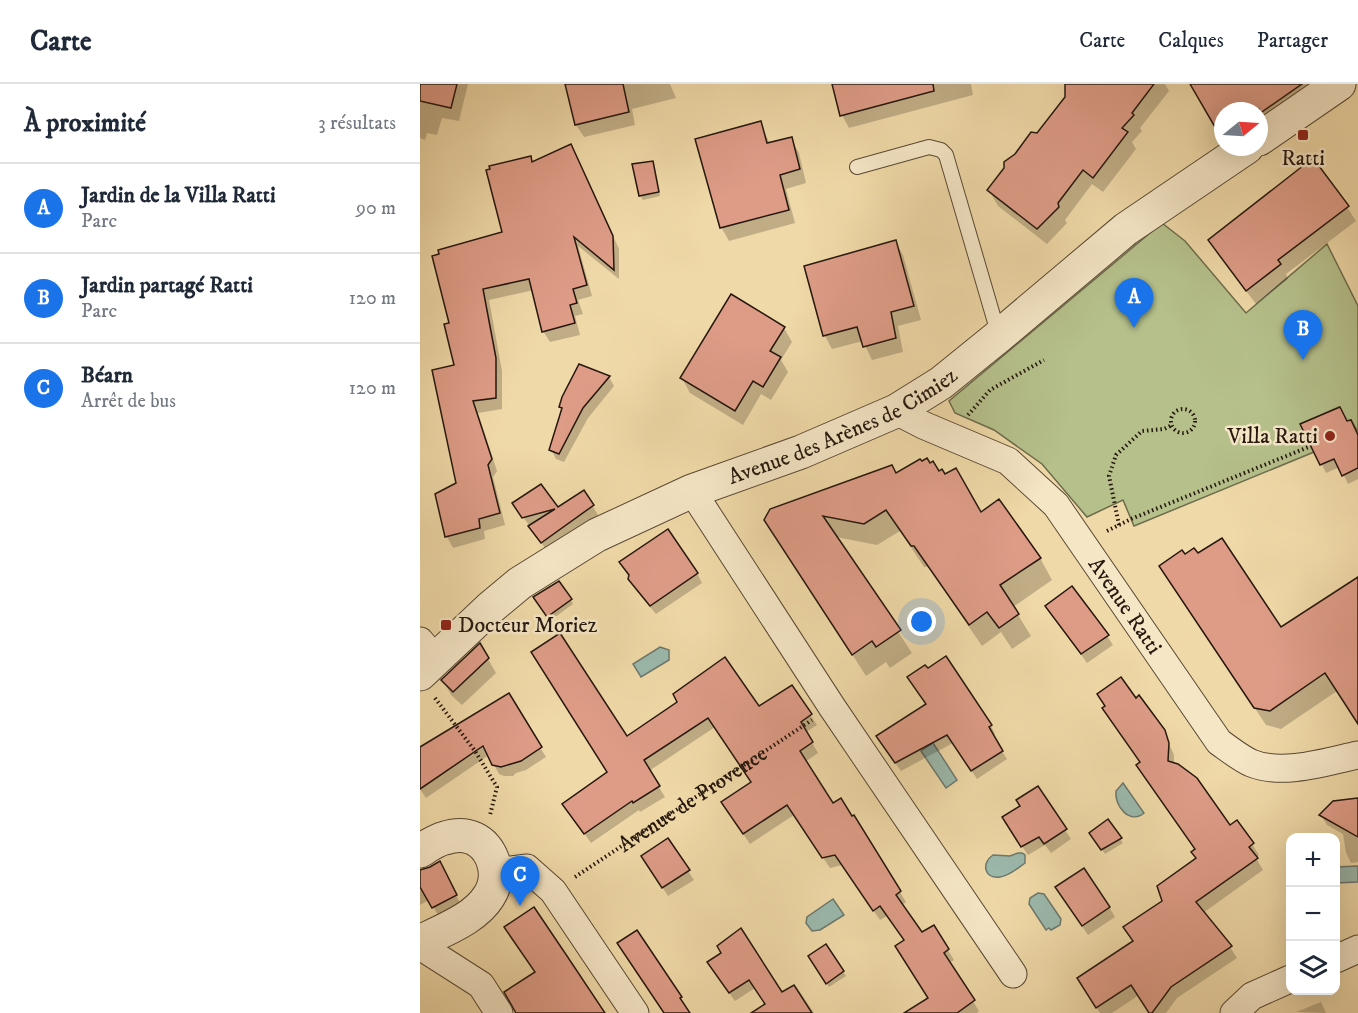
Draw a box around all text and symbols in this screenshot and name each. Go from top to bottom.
text: Carte [30,24,92,59]
text: Carte [1079,28,1125,54]
text: Calques [1158,28,1224,54]
text: Partager [1257,28,1328,54]
north arrow [1214,102,1268,156]
text: À proximité [24,107,146,140]
text: 3 résultats [318,111,396,136]
marker: Ratti [1296,128,1310,142]
place label: Ratti [1281,145,1325,172]
text: Jardin de la Villa Ratti [81,182,276,209]
text: A [37,196,50,221]
text: 90 m [356,196,396,221]
text: Parc [81,209,117,234]
text: Jardin partagé Ratti [81,272,253,299]
pin: A [1114,278,1154,328]
text: B [37,286,50,311]
text: 120 m [349,286,396,311]
text: Parc [81,299,117,324]
pin: B [1284,310,1322,360]
street label: Avenue des Arènes de Cimiez [724,361,963,491]
text: Béarn [81,362,133,389]
text: C [37,376,50,401]
text: 120 m [349,376,396,401]
text: Arrêt de bus [81,389,176,414]
place label: Villa Ratti [1227,423,1318,450]
marker: Villa Ratti [1323,429,1337,443]
street label: Avenue Ratti [1082,552,1168,659]
your location [907,607,936,636]
place label: Docteur Moriez [458,612,598,639]
marker: Docteur Moriez [439,618,453,632]
street label: Avenue de Provence [613,740,772,858]
map controls [1286,833,1340,995]
button: + [1286,833,1340,887]
pin: C [500,856,540,906]
button: − [1286,887,1340,941]
button: layers [1286,941,1340,995]

